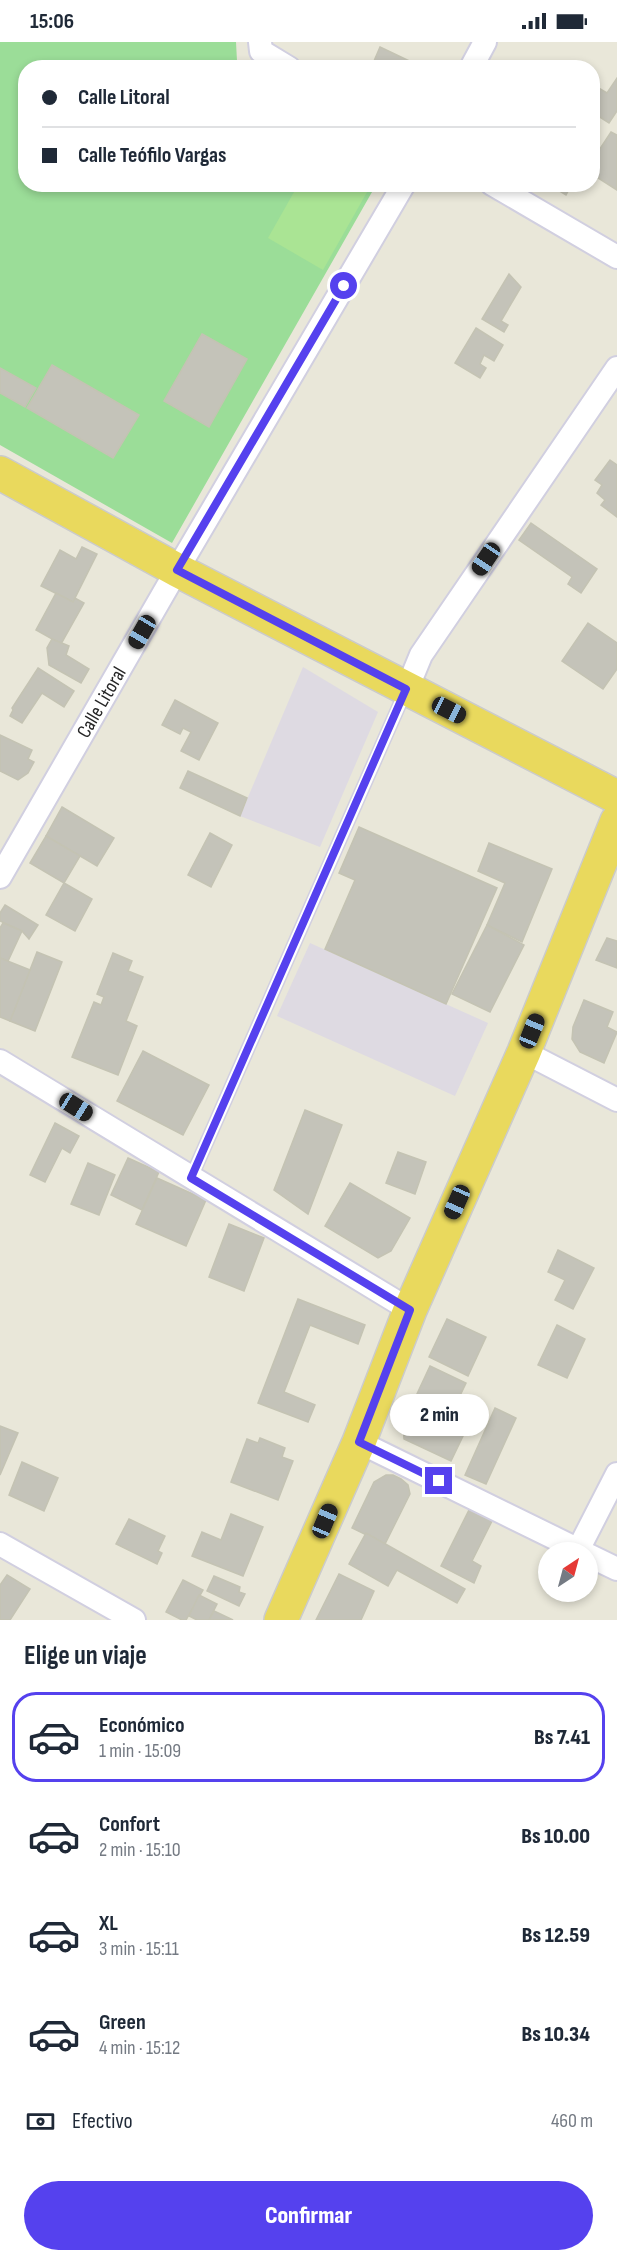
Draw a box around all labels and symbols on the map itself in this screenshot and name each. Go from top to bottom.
route start [330,272,357,299]
car [468,539,504,579]
car [125,612,159,652]
street label: Calle Litoral [72,663,132,742]
car [429,694,469,726]
car [517,1011,547,1051]
car [56,1090,96,1124]
car [441,1182,473,1222]
callout: 2 min [390,1394,488,1436]
route end [425,1467,452,1494]
car [310,1501,340,1541]
north arrow [538,1542,598,1602]

